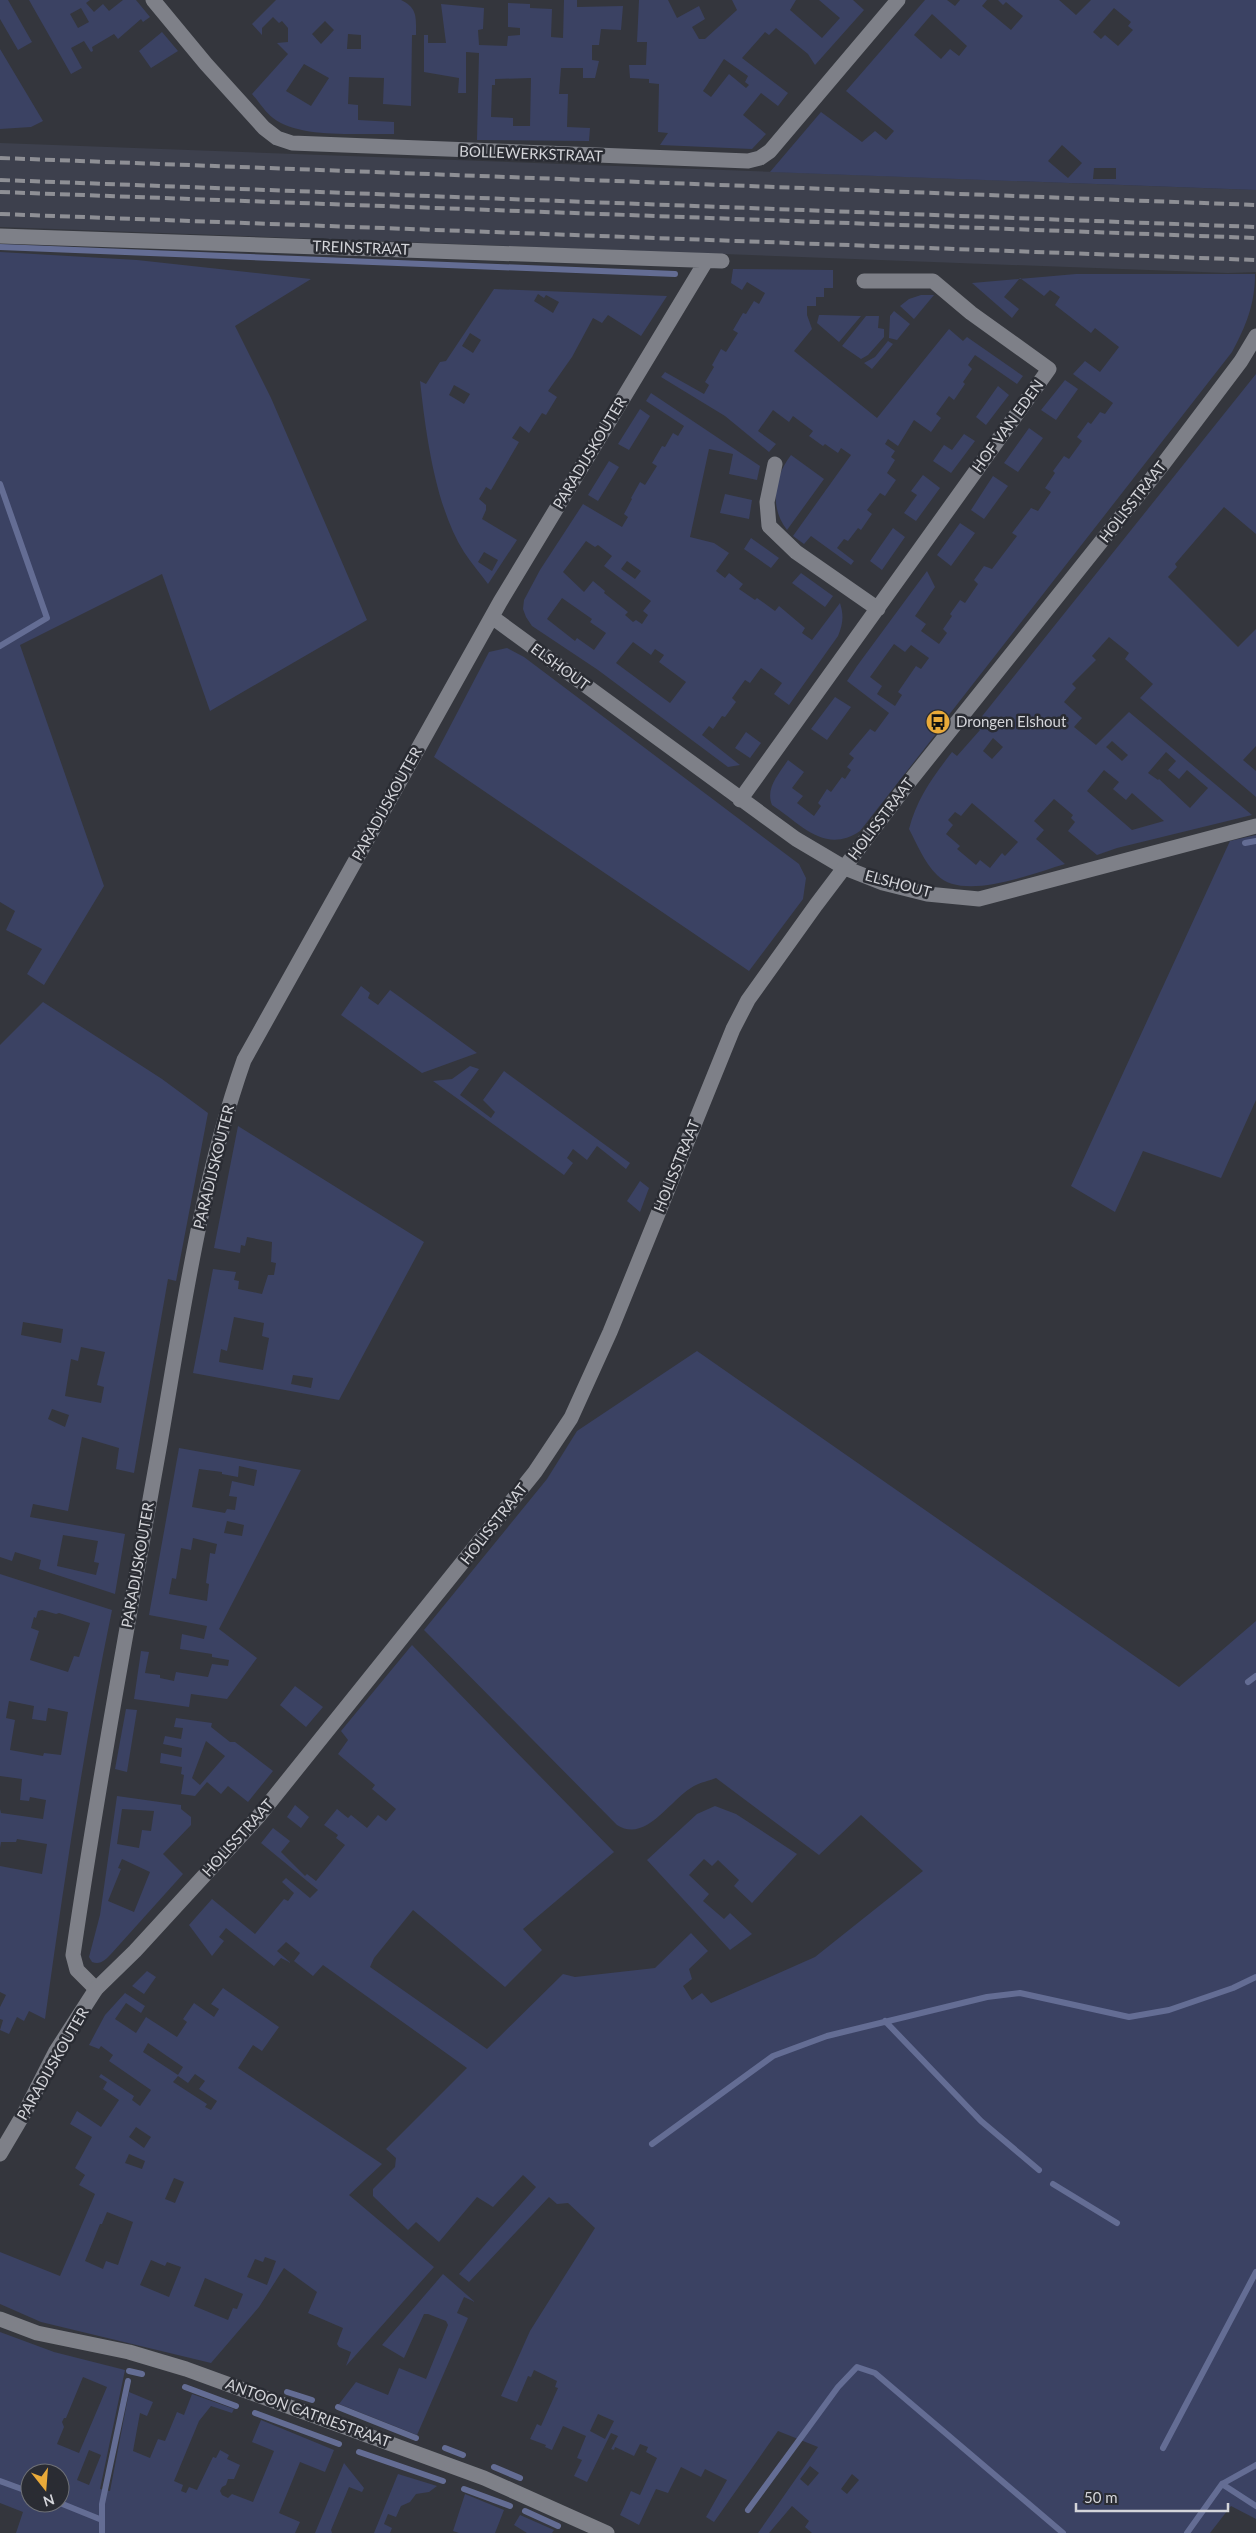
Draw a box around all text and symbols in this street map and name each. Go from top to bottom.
street label: BOLLEWERKSTRAAT [459,141,603,165]
street label: TREINSTRAAT [312,236,410,258]
street label: HOF VAN EDEN [968,376,1047,475]
street label: PARADIJSKOUTER [549,393,630,512]
street label: HOLISSTRAAT [1095,457,1170,546]
street label: ELSHOUT [528,639,593,693]
bus stop icon: Drongen Elshout [925,709,951,735]
place label: Drongen Elshout [956,712,1067,730]
street label: PARADIJSKOUTER [347,743,425,864]
street label: HOLISSTRAAT [844,774,917,863]
street label: ELSHOUT [863,866,933,901]
street label: PARADIJSKOUTER [189,1102,237,1231]
street label: HOLISSTRAAT [649,1117,703,1214]
street label: HOLISSTRAAT [456,1479,531,1568]
street label: PARADIJSKOUTER [117,1500,157,1629]
street label: HOLISSTRAAT [198,1795,277,1880]
street label: PARADIJSKOUTER [13,2003,92,2123]
street label: ANTOON CATRIESTRAAT [223,2374,393,2450]
north arrow [20,2463,70,2513]
scale bar [1076,2480,1228,2512]
text: 50 m [1084,2488,1118,2506]
text: N [41,2491,57,2511]

